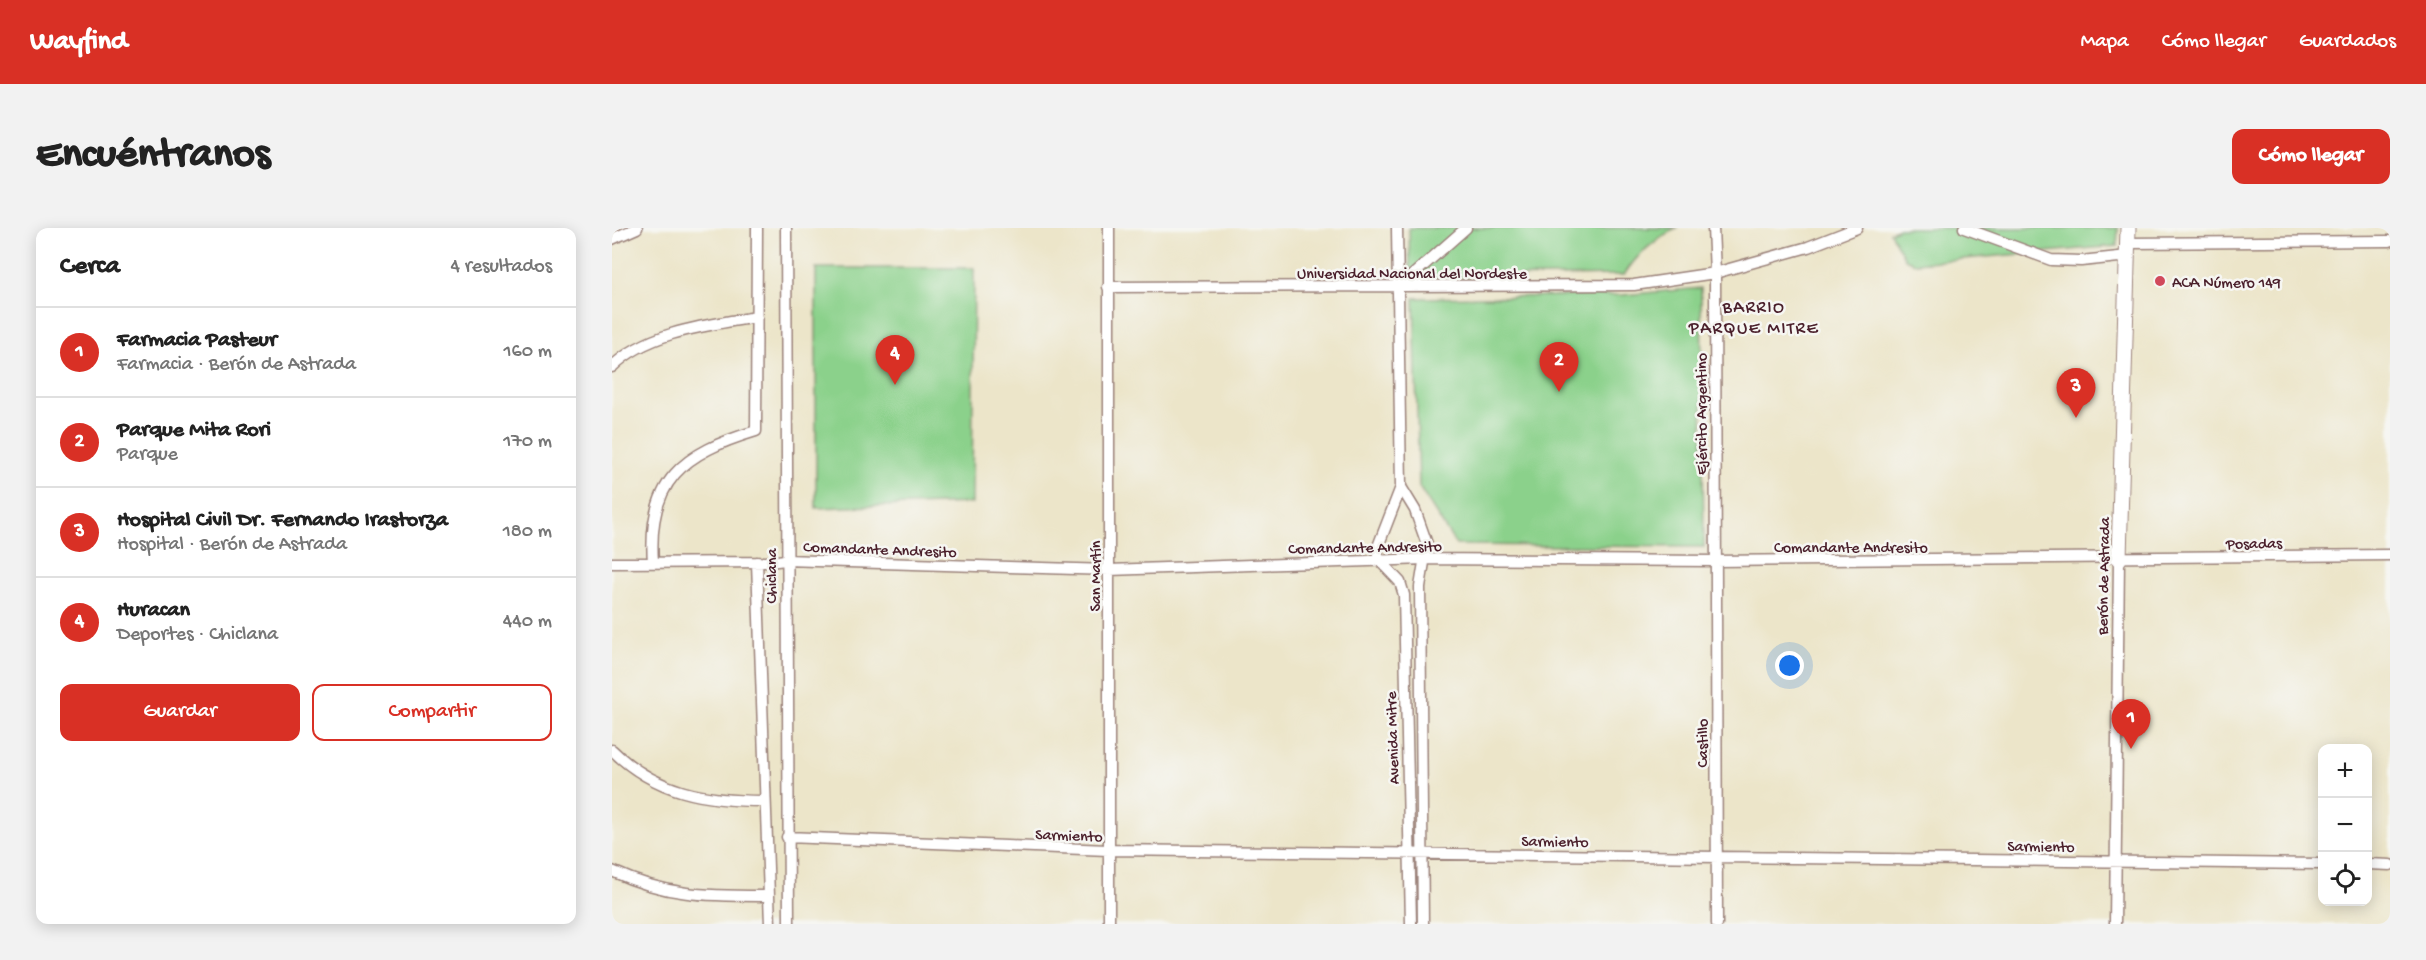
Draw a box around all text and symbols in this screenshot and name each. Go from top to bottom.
text: Wayfind [30,26,127,59]
text: Mapa [2080,30,2129,55]
text: Cómo llegar [2162,30,2266,55]
text: Guardados [2299,30,2396,55]
button: Cómo llegar [2232,129,2390,184]
text: Encuéntranos [36,132,270,181]
text: Cerca [60,252,120,283]
text: 4 resultados [451,256,552,279]
street label: Universidad Nacional del Nordeste [1297,266,1528,285]
marker: ACA Número 149 [2153,274,2167,288]
place label: ACA Número 149 [2172,275,2281,294]
district label: BARRIO PARQUE MITRE [1688,298,1819,340]
text: Farmacia Pasteur [117,328,277,354]
pin: 4 [876,336,914,385]
text: 1 [75,341,84,364]
text: 160 m [503,341,552,364]
pin: 2 [1540,342,1578,392]
street label: Ejército Argentino [1694,353,1713,475]
text: Farmacia · Berón de Astrada [117,354,356,377]
pin: 3 [2056,368,2096,418]
text: Parque Mita Rori [117,418,271,444]
text: 2 [75,431,84,454]
text: 170 m [503,431,552,454]
text: Parque [117,444,178,467]
text: Hospital Civil Dr. Fernando Irastorza [117,508,448,534]
street label: Berón de Astrada [2095,516,2116,636]
text: 3 [74,521,85,544]
text: 180 m [503,521,552,544]
text: Hospital · Berón de Astrada [117,534,347,557]
street label: Posadas [2225,535,2283,556]
street label: Comandante Andresito [803,539,957,564]
street label: Comandante Andresito [1288,539,1442,560]
street label: San Martín [1088,540,1107,611]
street label: Comandante Andresito [1774,540,1928,559]
street label: Chiclana [764,547,783,604]
text: Huracan [117,598,190,624]
text: 4 [75,611,84,634]
text: 440 m [503,611,552,634]
text: Deportes · Chiclana [117,624,278,647]
your location [1775,651,1804,680]
button: Guardar [60,684,300,741]
button: Compartir [312,684,552,741]
street label: Avenida Mitre [1383,690,1406,785]
pin: 1 [2112,700,2150,749]
street label: Castillo [1695,719,1714,767]
map controls [2318,744,2372,906]
button: + [2318,744,2372,798]
button: − [2318,798,2372,852]
street label: Sarmiento [1035,827,1103,848]
street label: Sarmiento [1521,833,1589,854]
street label: Sarmiento [2007,838,2075,859]
button: locate [2318,852,2372,906]

